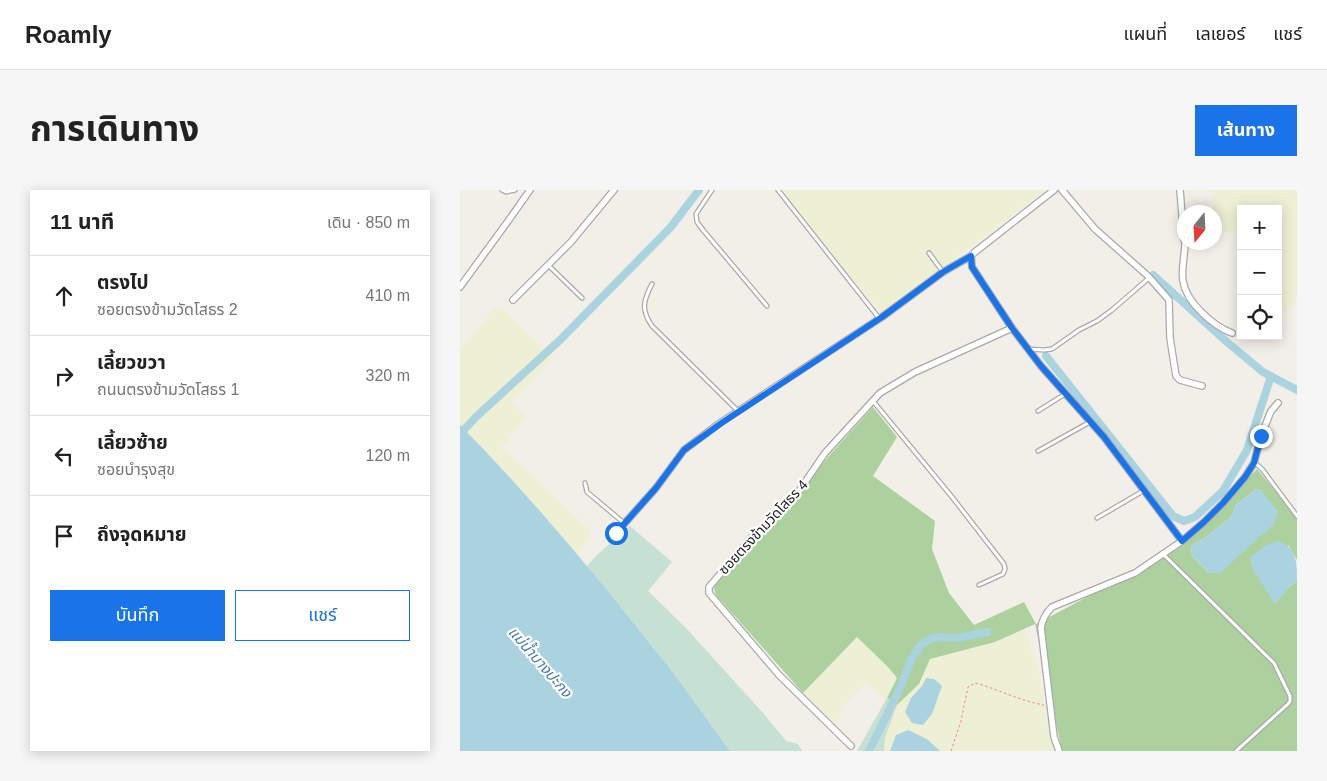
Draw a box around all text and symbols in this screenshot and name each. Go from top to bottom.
text: Roamly [25,21,112,48]
text: แผนที่ [1123,24,1167,44]
text: เลเยอร์ [1195,24,1245,44]
text: แชร์ [1273,24,1302,44]
button: เส้นทาง [1195,105,1297,156]
text: การเดินทาง [30,109,199,148]
north arrow [1177,205,1222,250]
map controls [1237,205,1282,340]
button: + [1237,205,1282,250]
text: 11 นาที [50,210,114,233]
text: เดิน · 850 m [327,214,410,231]
button: − [1237,250,1282,295]
text: ตรงไป [97,272,149,293]
icon: ahead [50,282,78,310]
text: 410 m [366,287,410,304]
button: locate [1237,295,1282,340]
text: ซอยตรงข้ามวัดโสธร 2 [97,301,238,318]
text: เลี้ยวขวา [97,352,166,373]
icon: right [50,362,78,390]
text: 320 m [366,367,410,384]
text: ถนนตรงข้ามวัดโสธร 1 [97,381,239,398]
route end [1250,425,1273,448]
text: เลี้ยวซ้าย [97,432,168,453]
icon: left [50,442,78,470]
text: 120 m [366,447,410,464]
text: ซอยบำรุงสุข [97,461,175,478]
street label: ซอยตรงข้ามวัดโสธร 4 [715,476,811,577]
icon: arrive [50,522,78,550]
route start [605,522,628,545]
text: ถึงจุดหมาย [97,524,187,545]
button: บันทึก [50,590,225,641]
button: แชร์ [235,590,410,641]
water label: แม่น้ำบางปะกง [505,622,578,701]

